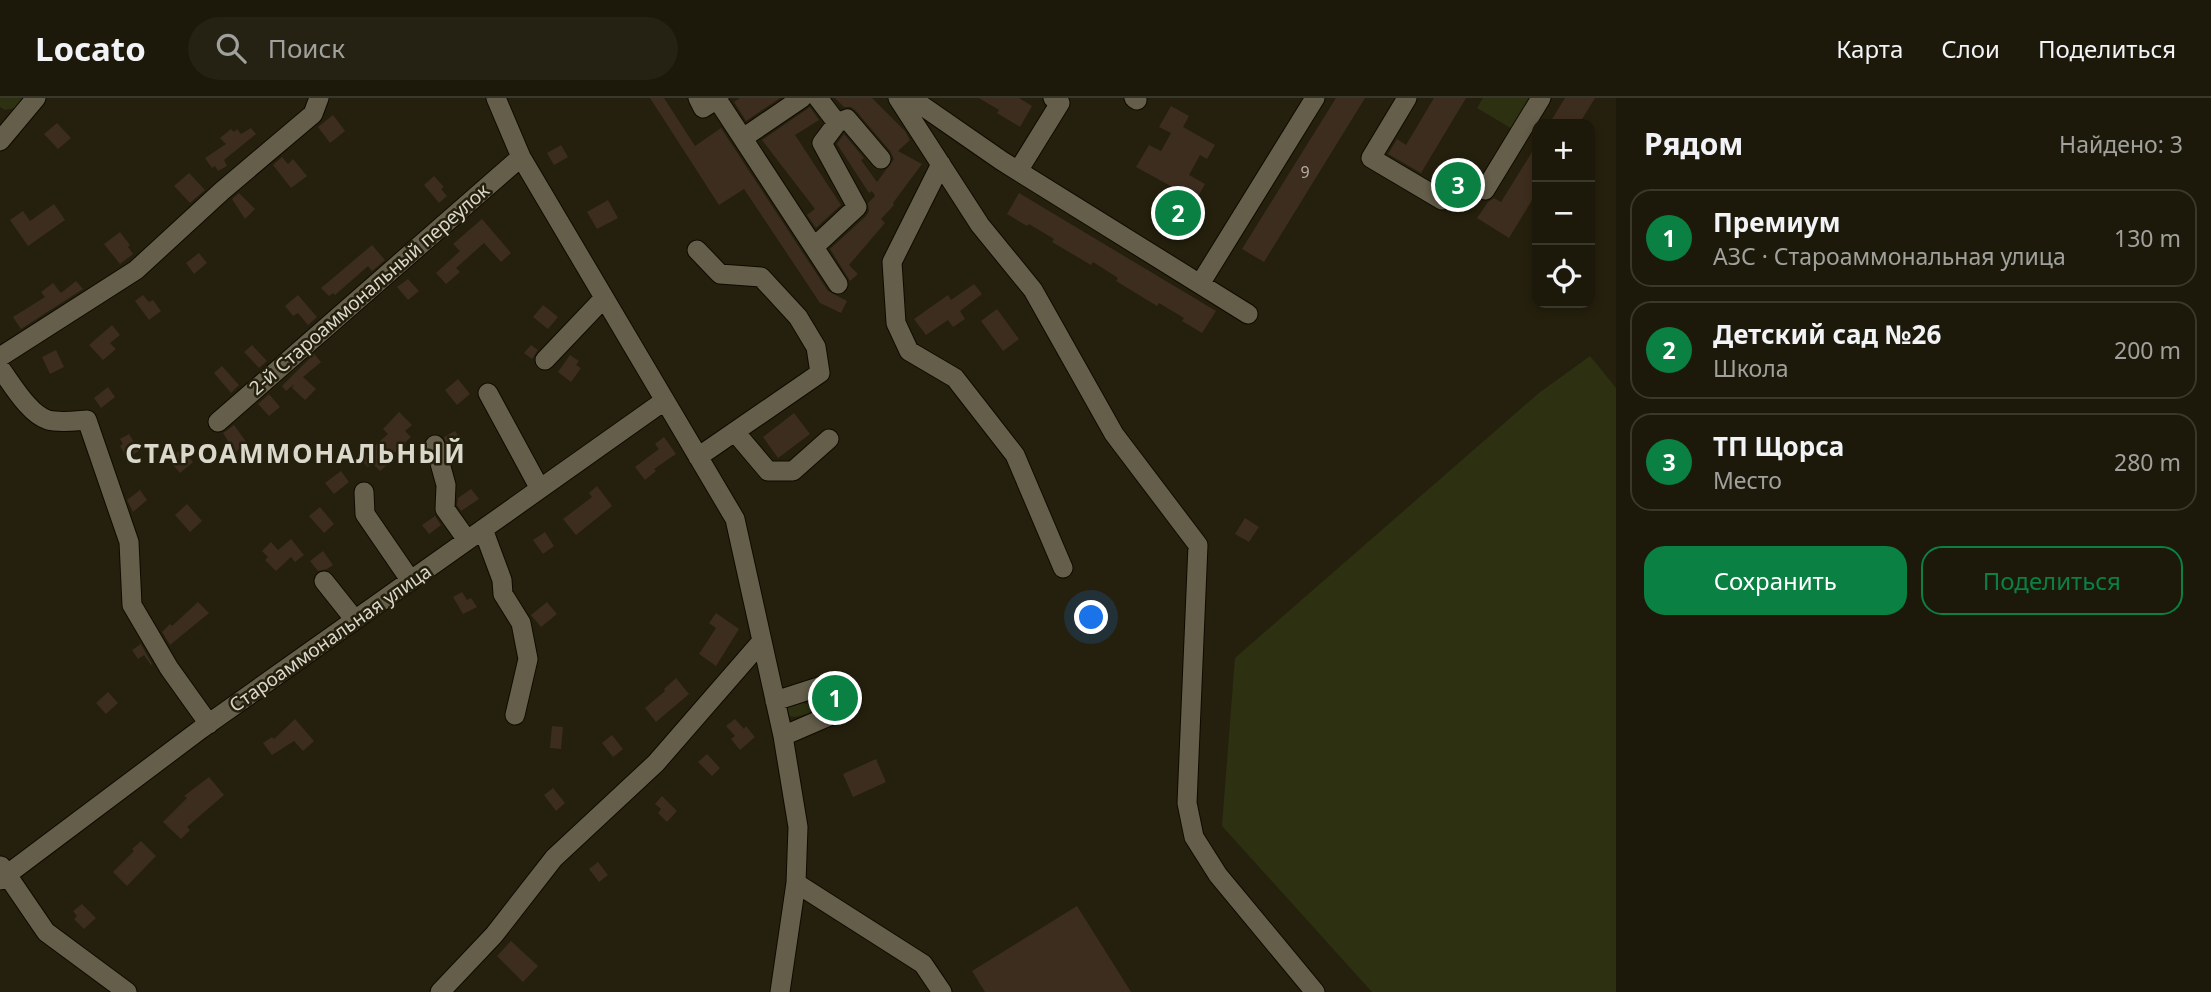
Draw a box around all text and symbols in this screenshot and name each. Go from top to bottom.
search box [188,17,678,80]
text: Locato [35,26,146,71]
icon: search [212,29,250,67]
text: Поиск [268,30,345,66]
text: Карта [1836,32,1903,65]
text: Слои [1941,32,2000,65]
text: Поделиться [2038,32,2176,65]
map controls [1532,119,1595,308]
button: + [1532,119,1595,182]
text: Рядом [1644,123,1743,164]
text: Найдено: 3 [2059,128,2183,160]
pin: 3 [1435,159,1481,211]
house number: 9 [1300,161,1310,183]
street label: 2-й Староаммональный переулок [243,177,495,401]
button: − [1532,182,1595,245]
pin: 2 [1155,187,1201,239]
text: Премиум [1713,204,1840,240]
text: 1 [1662,222,1676,254]
text: 130 m [2114,222,2181,254]
text: АЗС · Староаммональная улица [1713,240,2066,272]
button: locate [1532,245,1595,308]
text: Детский сад №26 [1713,316,1941,352]
text: 2 [1662,334,1676,366]
text: 200 m [2114,334,2181,366]
text: Школа [1713,352,1789,384]
text: ТП Щорса [1713,428,1844,464]
district label: СТАРОАММОНАЛЬНЫЙ [125,435,467,471]
text: 3 [1662,446,1676,478]
text: 280 m [2114,446,2181,478]
text: Место [1713,464,1782,496]
button: Сохранить [1644,546,1907,615]
button: Поделиться [1921,546,2183,615]
street label: Староаммональная улица [224,558,436,718]
your location [1074,600,1108,634]
pin: 1 [812,672,858,724]

